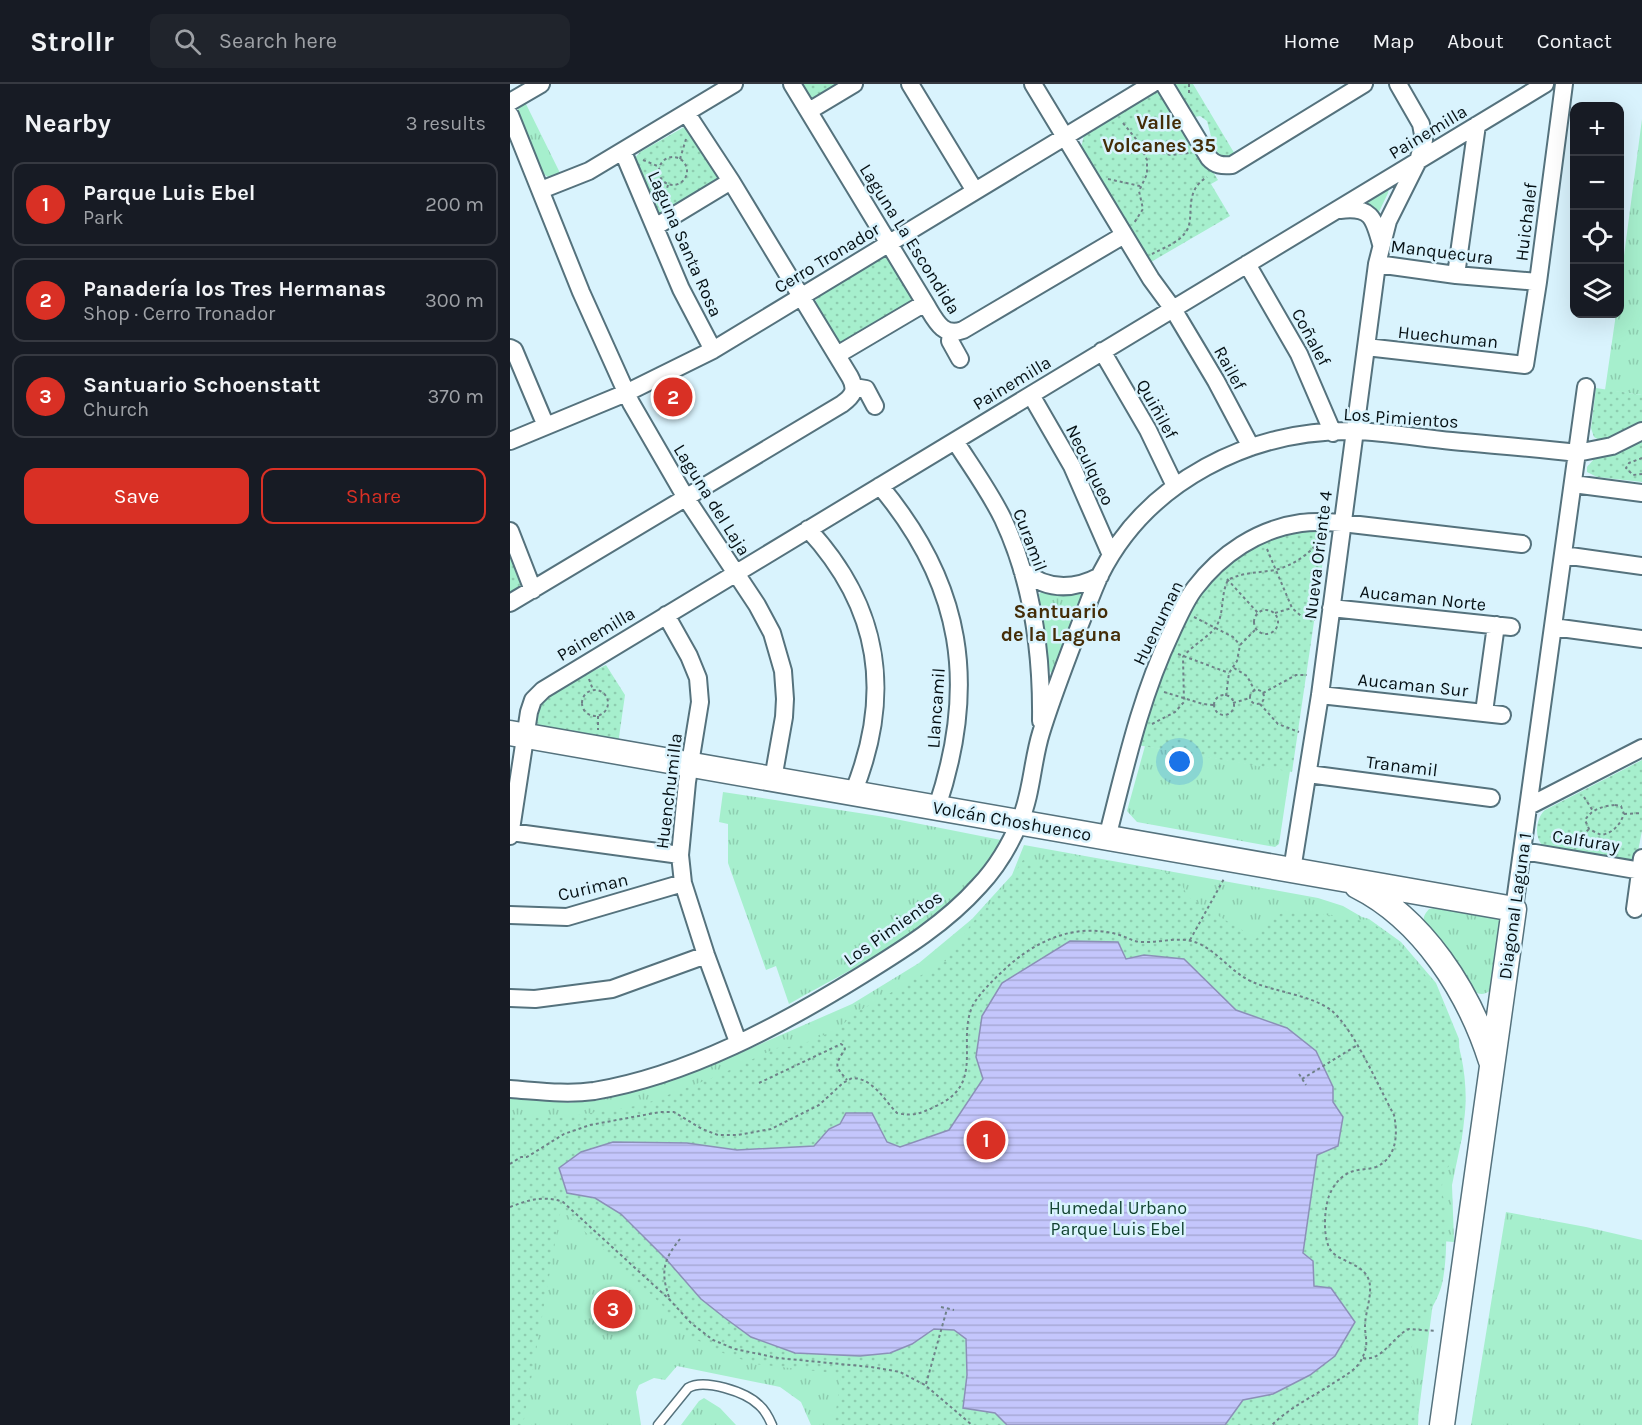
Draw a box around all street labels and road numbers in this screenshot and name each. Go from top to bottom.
street label: Painemilla [1385,100,1471,164]
street label: Laguna La Escondida [855,160,965,318]
street label: Laguna Santa Rosa [643,168,727,320]
street label: Huichalef [1510,181,1542,262]
street label: Cerro Tronador [770,218,884,298]
street label: Manquecura [1389,235,1495,269]
street label: Coñalef [1287,304,1336,370]
street label: Huechuman [1397,321,1499,353]
street label: Railef [1209,342,1251,395]
street label: Painemilla [969,351,1055,415]
street label: Quiñilef [1132,375,1183,443]
street label: Los Pimientos [1343,403,1459,433]
street label: Neculqueo [1061,421,1119,509]
street label: Laguna del Laja [669,440,755,560]
street label: Nueva Oriente 4 [1299,489,1337,621]
street label: Curamil [1008,505,1052,575]
street label: Huenuman [1128,577,1188,669]
street label: Aucaman Norte [1359,580,1487,616]
street label: Painemilla [553,602,639,666]
street label: Llancamil [922,667,950,749]
street label: Aucaman Sur [1357,668,1470,702]
street label: Huenchumilla [651,732,687,850]
street label: Tranamil [1365,751,1439,781]
street label: Volcán Choshuenco [931,796,1093,846]
street label: Calfuray [1551,825,1622,857]
street label: Diagonal Laguna 1 [1494,831,1536,981]
street label: Curiman [556,868,630,906]
street label: Los Pimientos [839,886,947,970]

